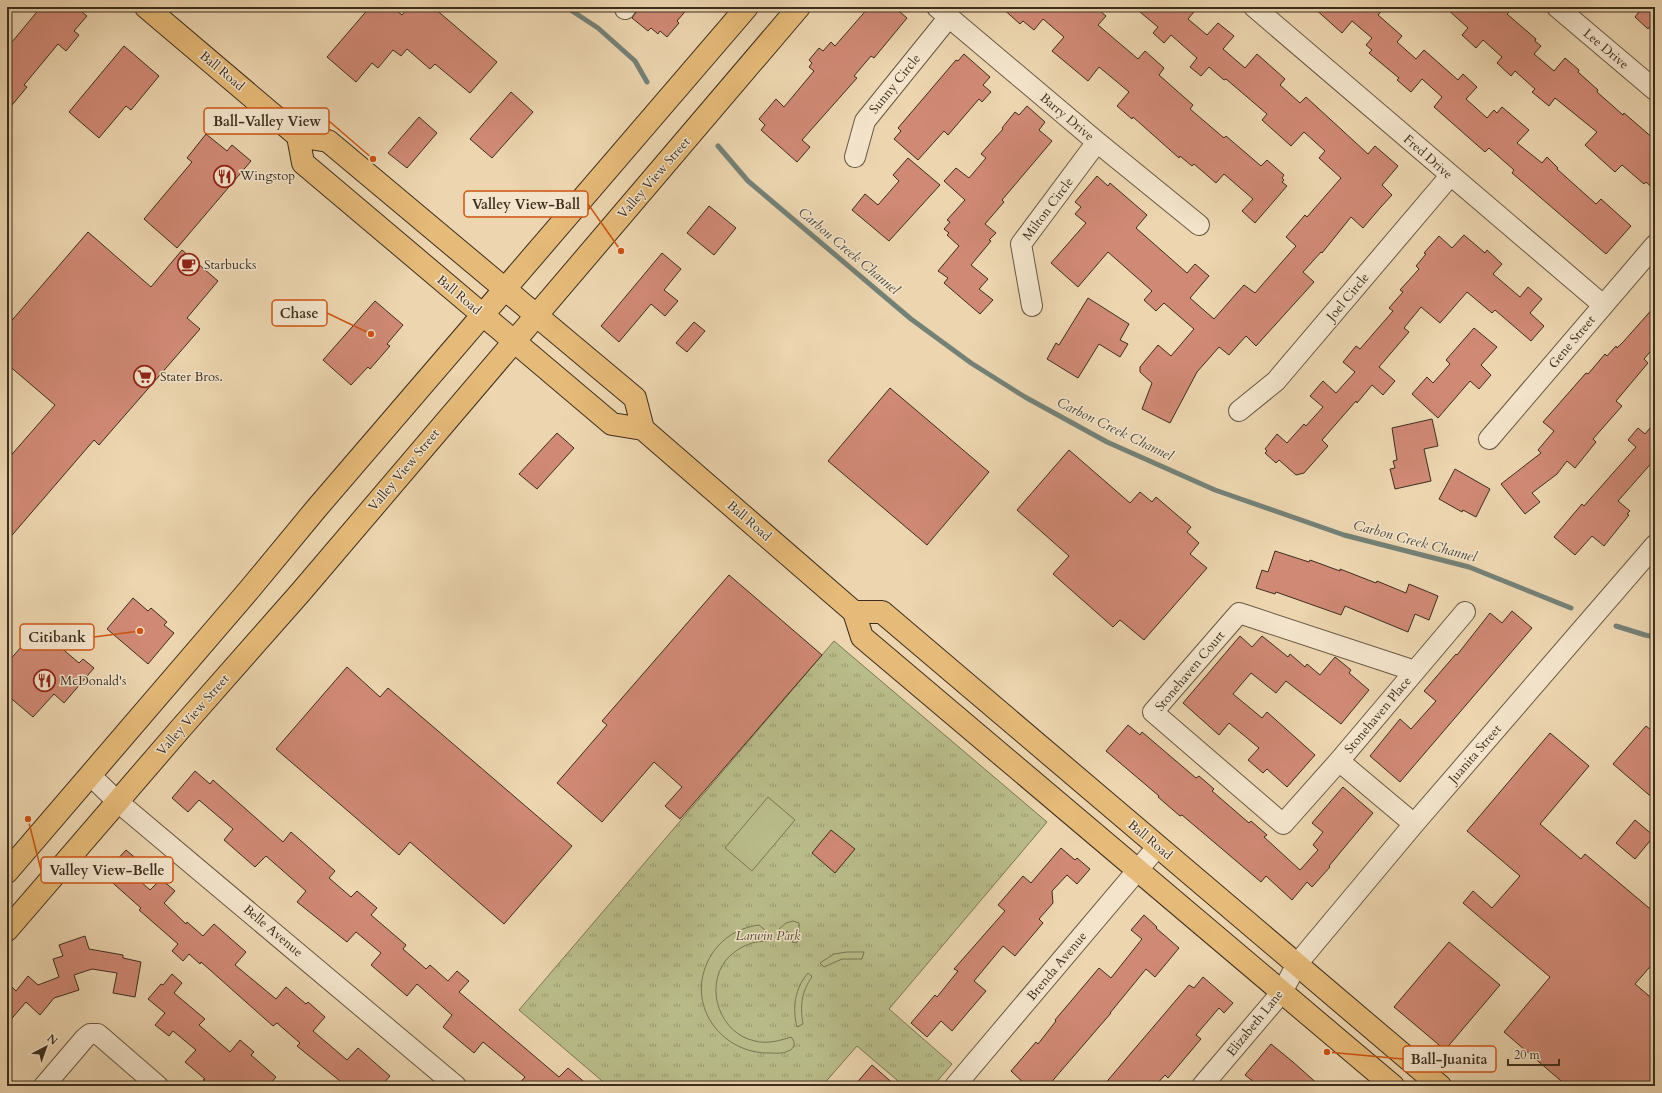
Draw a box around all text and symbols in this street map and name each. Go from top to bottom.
street label: Lee Drive [1579,25,1633,74]
street label: Ball Road [196,47,248,95]
street label: Sunny Circle [865,50,925,118]
street label: Barry Drive [1036,89,1098,145]
callout: Ball-Valley View [204,108,329,134]
text: Ball-Valley View [213,112,321,131]
street label: Fred Drive [1399,131,1457,184]
street label: Valley View Street [614,133,694,223]
restaurant icon: Wingstop [211,163,237,189]
place label: Wingstop [239,167,295,185]
street label: Milton Circle [1018,174,1078,244]
callout: Valley View-Ball [464,191,588,217]
text: Valley View-Ball [472,195,580,214]
water label: Carbon Creek Channel [794,203,905,300]
cafe icon: Starbucks [176,252,202,278]
place label: Starbucks [204,256,256,274]
street label: Joel Circle [1321,269,1373,326]
street label: Ball Road [433,271,485,319]
callout: Chase [272,300,327,326]
text: Chase [280,304,318,323]
street label: Gene Street [1544,312,1600,372]
supermarket icon: Stater Bros. [131,364,157,390]
place label: Stater Bros. [160,368,223,386]
water label: Carbon Creek Channel [1054,393,1177,466]
street label: Valley View Street [364,425,444,515]
street label: Ball Road [723,497,775,545]
water label: Carbon Creek Channel [1351,515,1480,567]
callout: Citibank [20,624,94,650]
street label: Stonehaven Court [1151,627,1229,715]
text: Citibank [28,628,86,647]
restaurant icon: McDonald's [32,668,58,694]
street label: Valley View Street [153,670,233,760]
place label: McDonald's [60,672,126,690]
street label: Stonehaven Place [1340,673,1416,757]
street label: Juanita Street [1443,721,1506,789]
street label: Ball Road [1124,816,1176,864]
callout: Valley View-Belle [41,857,173,883]
text: Valley View-Belle [49,861,165,880]
street label: Belle Avenue [239,901,307,961]
park label: Larwin Park [736,927,801,945]
street label: Brenda Avenue [1023,928,1091,1004]
street label: Elizabeth Lane [1223,986,1287,1060]
north arrow [26,1027,66,1067]
text: N [44,1031,61,1049]
scale bar [1508,1041,1559,1067]
callout: Ball-Juanita [1403,1046,1496,1072]
text: 20 m [1514,1047,1541,1063]
text: Ball-Juanita [1411,1050,1488,1069]

